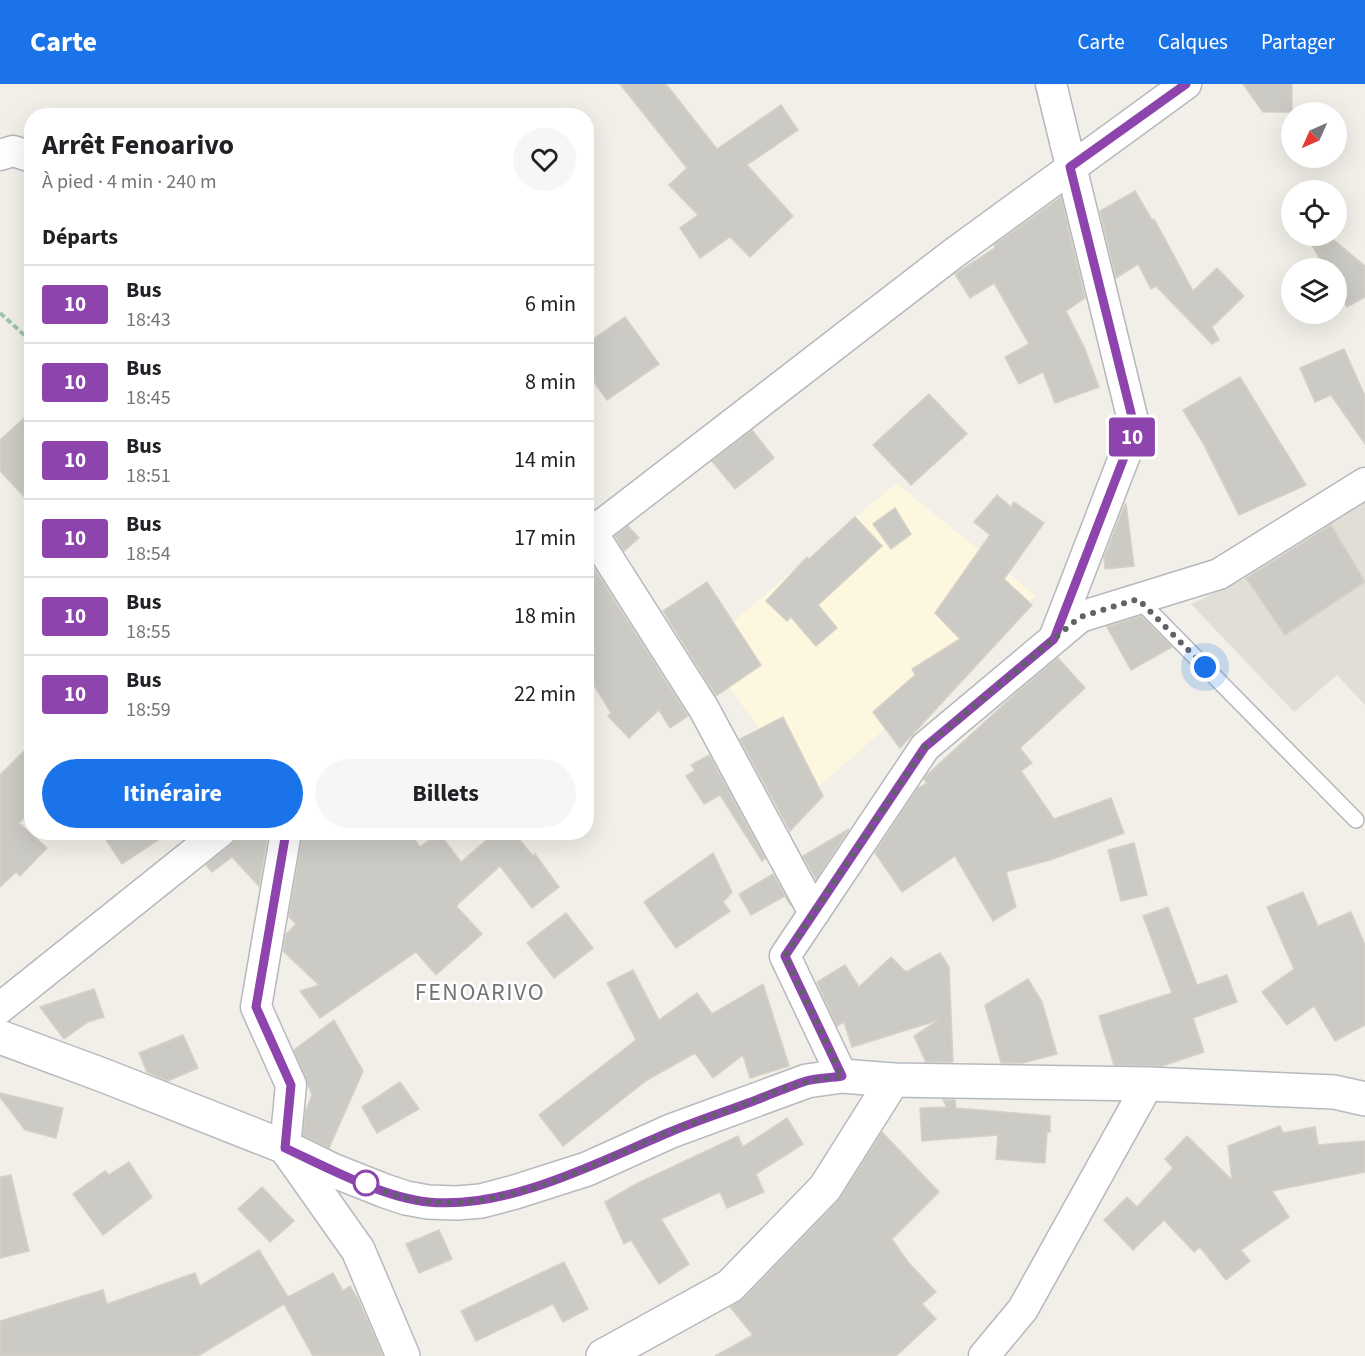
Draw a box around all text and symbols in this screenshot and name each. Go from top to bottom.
text: Carte [30,22,97,62]
text: Carte [1078,27,1125,57]
text: Calques [1158,27,1228,57]
text: Partager [1261,27,1335,57]
north arrow [1281,102,1347,168]
map controls [1281,102,1347,324]
text: Arrêt Fenoarivo [42,125,234,165]
button: heart [513,128,576,191]
text: À pied · 4 min · 240 m [42,168,217,196]
button: locate [1281,180,1347,246]
text: Départs [42,221,118,253]
button: layers [1281,258,1347,324]
text: Bus [126,274,162,306]
text: 6 min [525,288,576,320]
text: 10 [64,289,86,319]
text: 18:43 [126,306,171,334]
text: Bus [126,352,162,384]
text: 8 min [525,366,576,398]
text: 10 [64,367,86,397]
text: 18:45 [126,384,171,412]
line badge: 10 [1105,418,1159,456]
text: 10 [1121,422,1143,452]
text: Bus [126,430,162,462]
text: 14 min [514,444,576,476]
text: 10 [64,445,86,475]
text: 18:51 [126,462,171,490]
text: Bus [126,508,162,540]
text: 17 min [514,522,576,554]
text: 10 [64,523,86,553]
text: 18:54 [126,540,171,568]
text: Bus [126,586,162,618]
text: 18 min [514,600,576,632]
text: 10 [64,601,86,631]
text: 18:55 [126,618,171,646]
your location [1190,652,1220,682]
text: Bus [126,664,162,696]
text: 22 min [514,678,576,710]
text: 10 [64,679,86,709]
text: 18:59 [126,696,171,724]
button: Itinéraire [42,759,303,828]
button: Billets [315,759,576,828]
district label: FENOARIVO [415,975,545,1010]
unlabelled marker [353,1170,379,1196]

